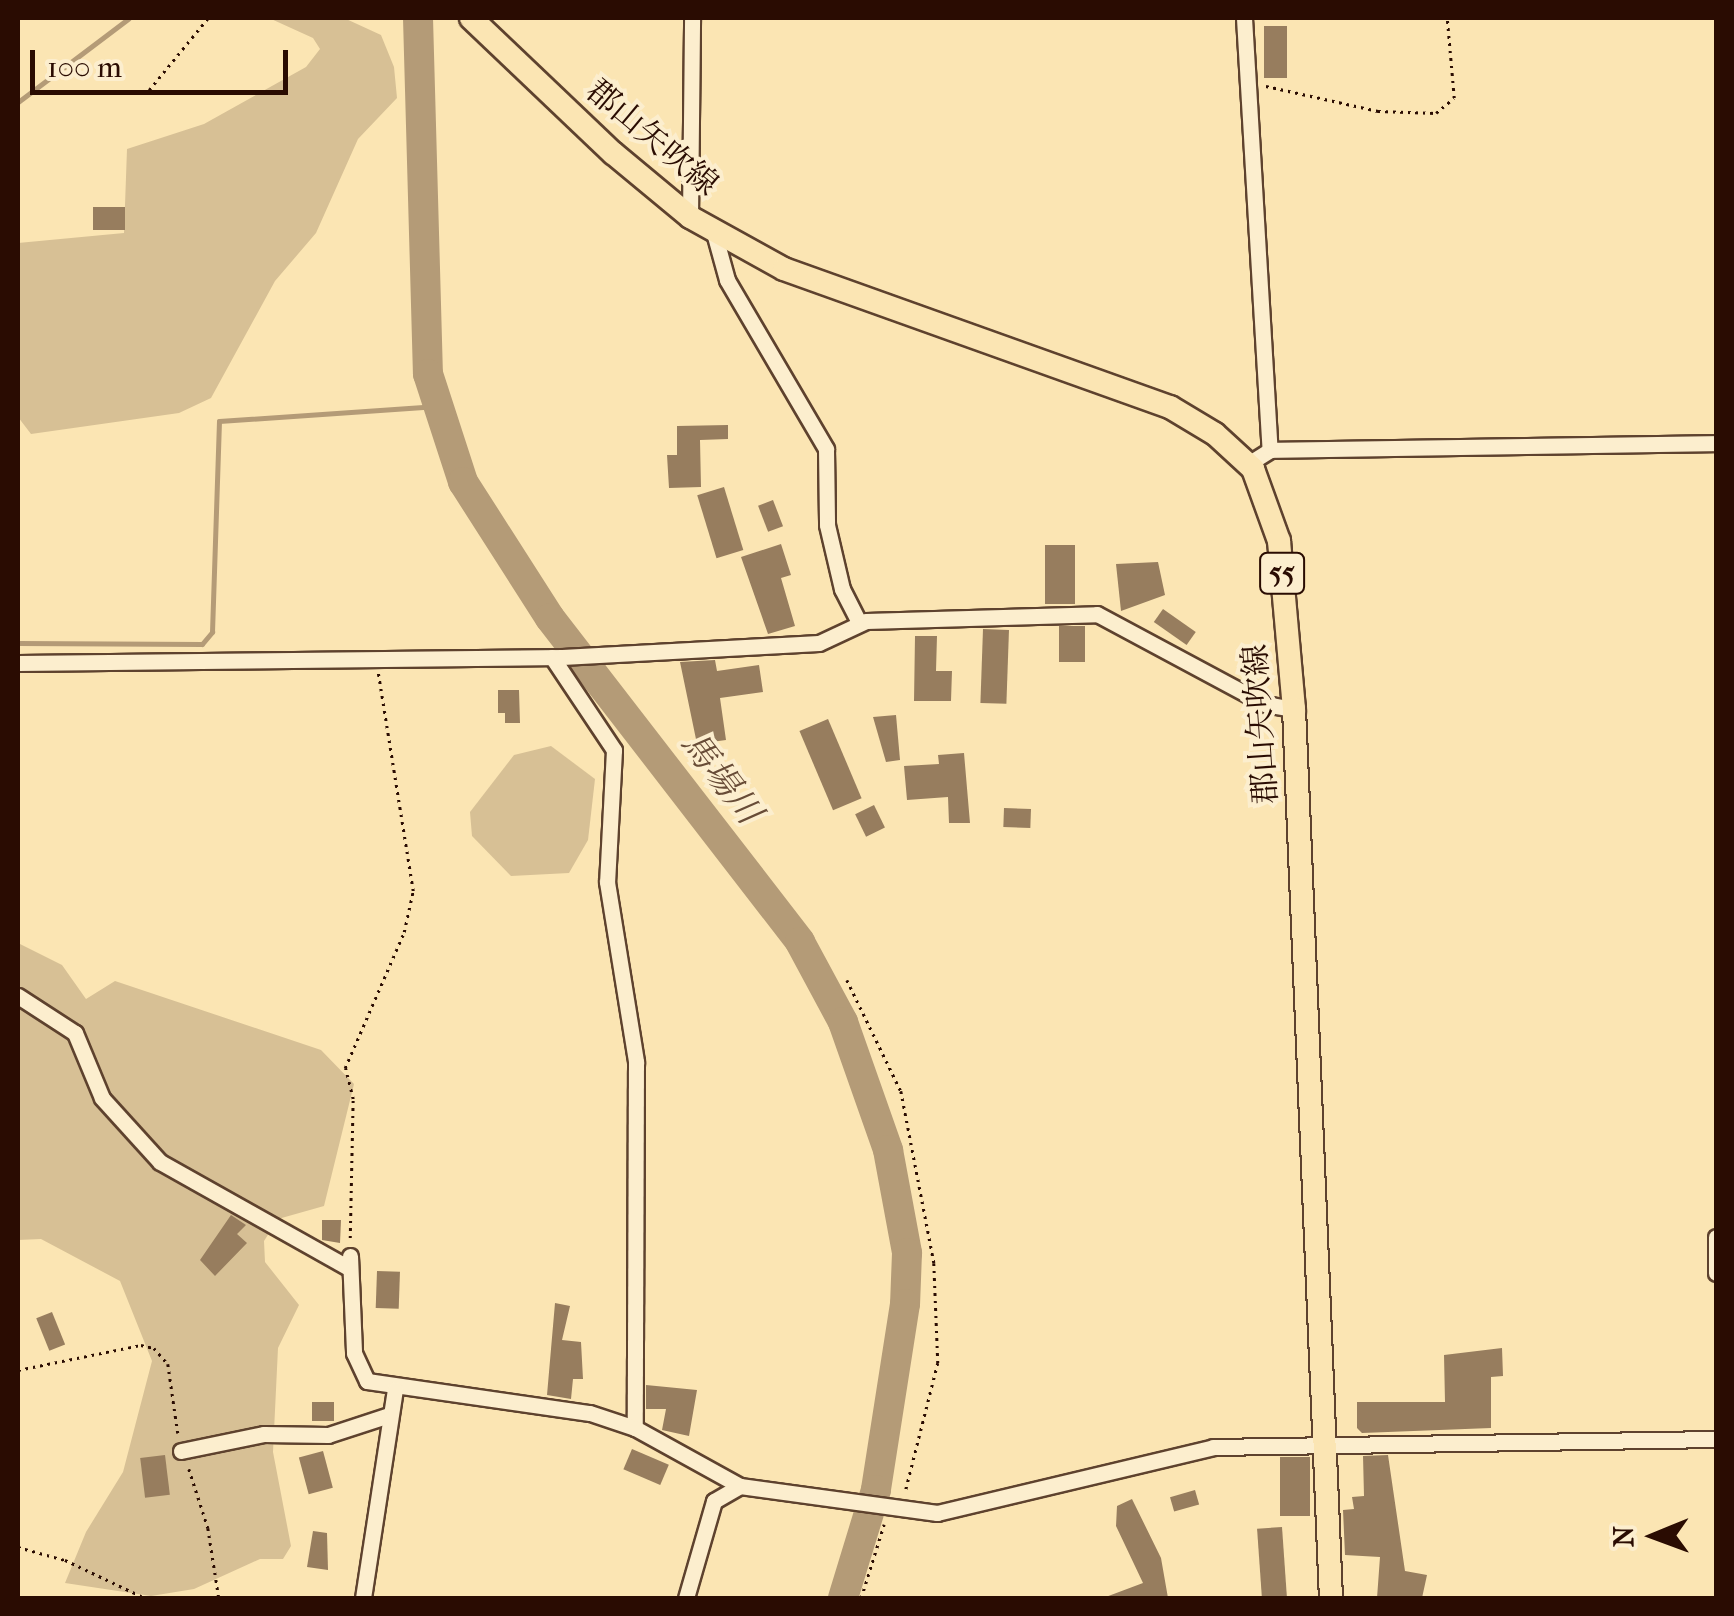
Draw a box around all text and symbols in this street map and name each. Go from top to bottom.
scale bar [35,30,292,92]
text: 100 m [47,50,122,85]
street label: 郡山矢吹線 [578,72,726,204]
road number: 55 [1257,548,1307,598]
street label: 郡山矢吹線 [1236,643,1286,805]
water label: 馬場川 [672,724,770,832]
north arrow [1604,1486,1704,1586]
text: N [1607,1526,1640,1547]

